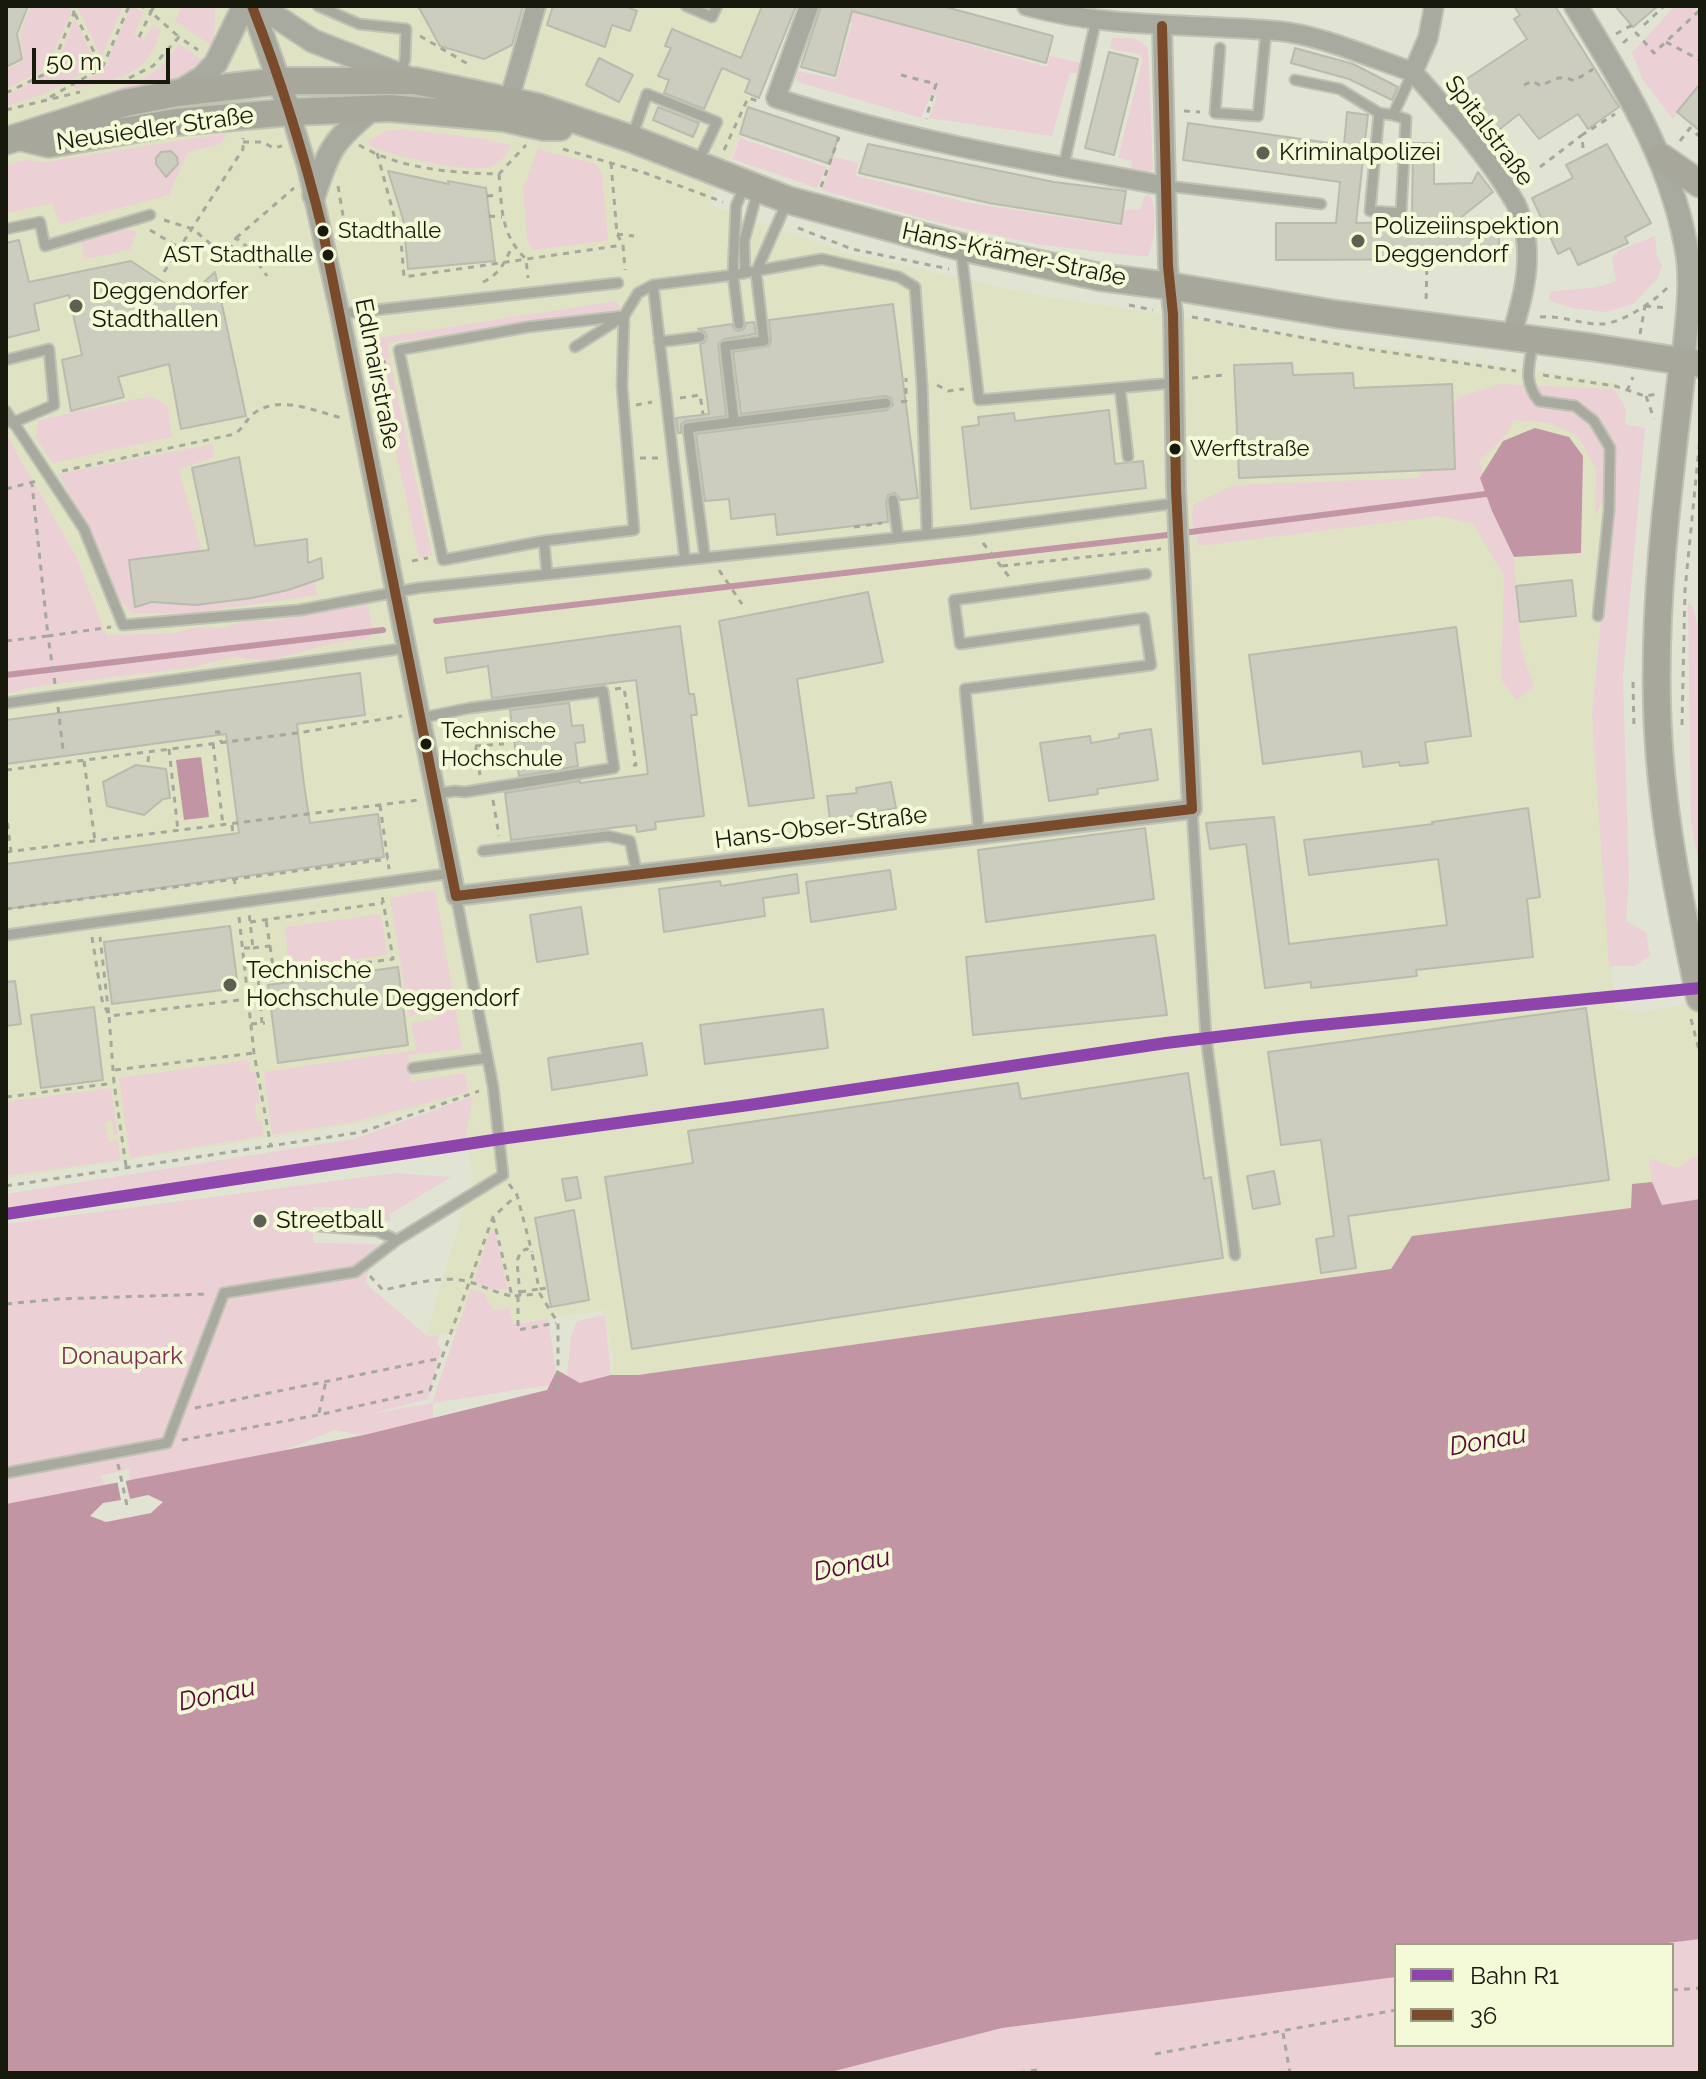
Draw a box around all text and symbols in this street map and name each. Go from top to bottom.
scale bar [36,32,174,82]
text: 50 m [46,47,102,76]
street label: Spitalstraße [1438,70,1540,192]
street label: Neusiedler Straße [55,101,255,157]
place label: Kriminalpolizei [1279,139,1441,167]
marker: Kriminalpolizei [1254,144,1272,162]
place label: Polizeiinspektion Deggendorf [1374,213,1560,269]
street label: Hans-Krämer-Straße [899,217,1129,293]
place label: Stadthalle [338,218,441,244]
marker: Stadthalle [315,223,331,239]
marker: Polizeiinspektion Deggendorf [1349,232,1367,250]
place label: AST Stadthalle [163,242,313,268]
marker: AST Stadthalle [320,247,336,263]
place label: Deggendorfer Stadthallen [92,278,249,334]
street label: Edlmairstraße [348,296,406,452]
marker: Deggendorfer Stadthallen [67,297,85,315]
place label: Werftstraße [1190,436,1310,462]
marker: Werftstraße [1167,441,1183,457]
place label: Technische Hochschule [441,718,563,770]
marker: Technische Hochschule [418,736,434,752]
street label: Hans-Obser-Straße [713,801,929,855]
place label: Technische Hochschule Deggendorf [246,957,519,1013]
marker: Technische Hochschule Deggendorf [221,976,239,994]
place label: Streetball [276,1207,383,1235]
marker: Streetball [251,1212,269,1230]
park label: Donaupark [61,1343,183,1371]
water label: Donau [1447,1419,1529,1463]
water label: Donau [811,1542,893,1588]
water label: Donau [176,1672,258,1718]
legend [1394,1943,1674,2047]
text: Bahn R1 [1470,1961,1559,1990]
text: 36 [1470,2001,1497,2030]

